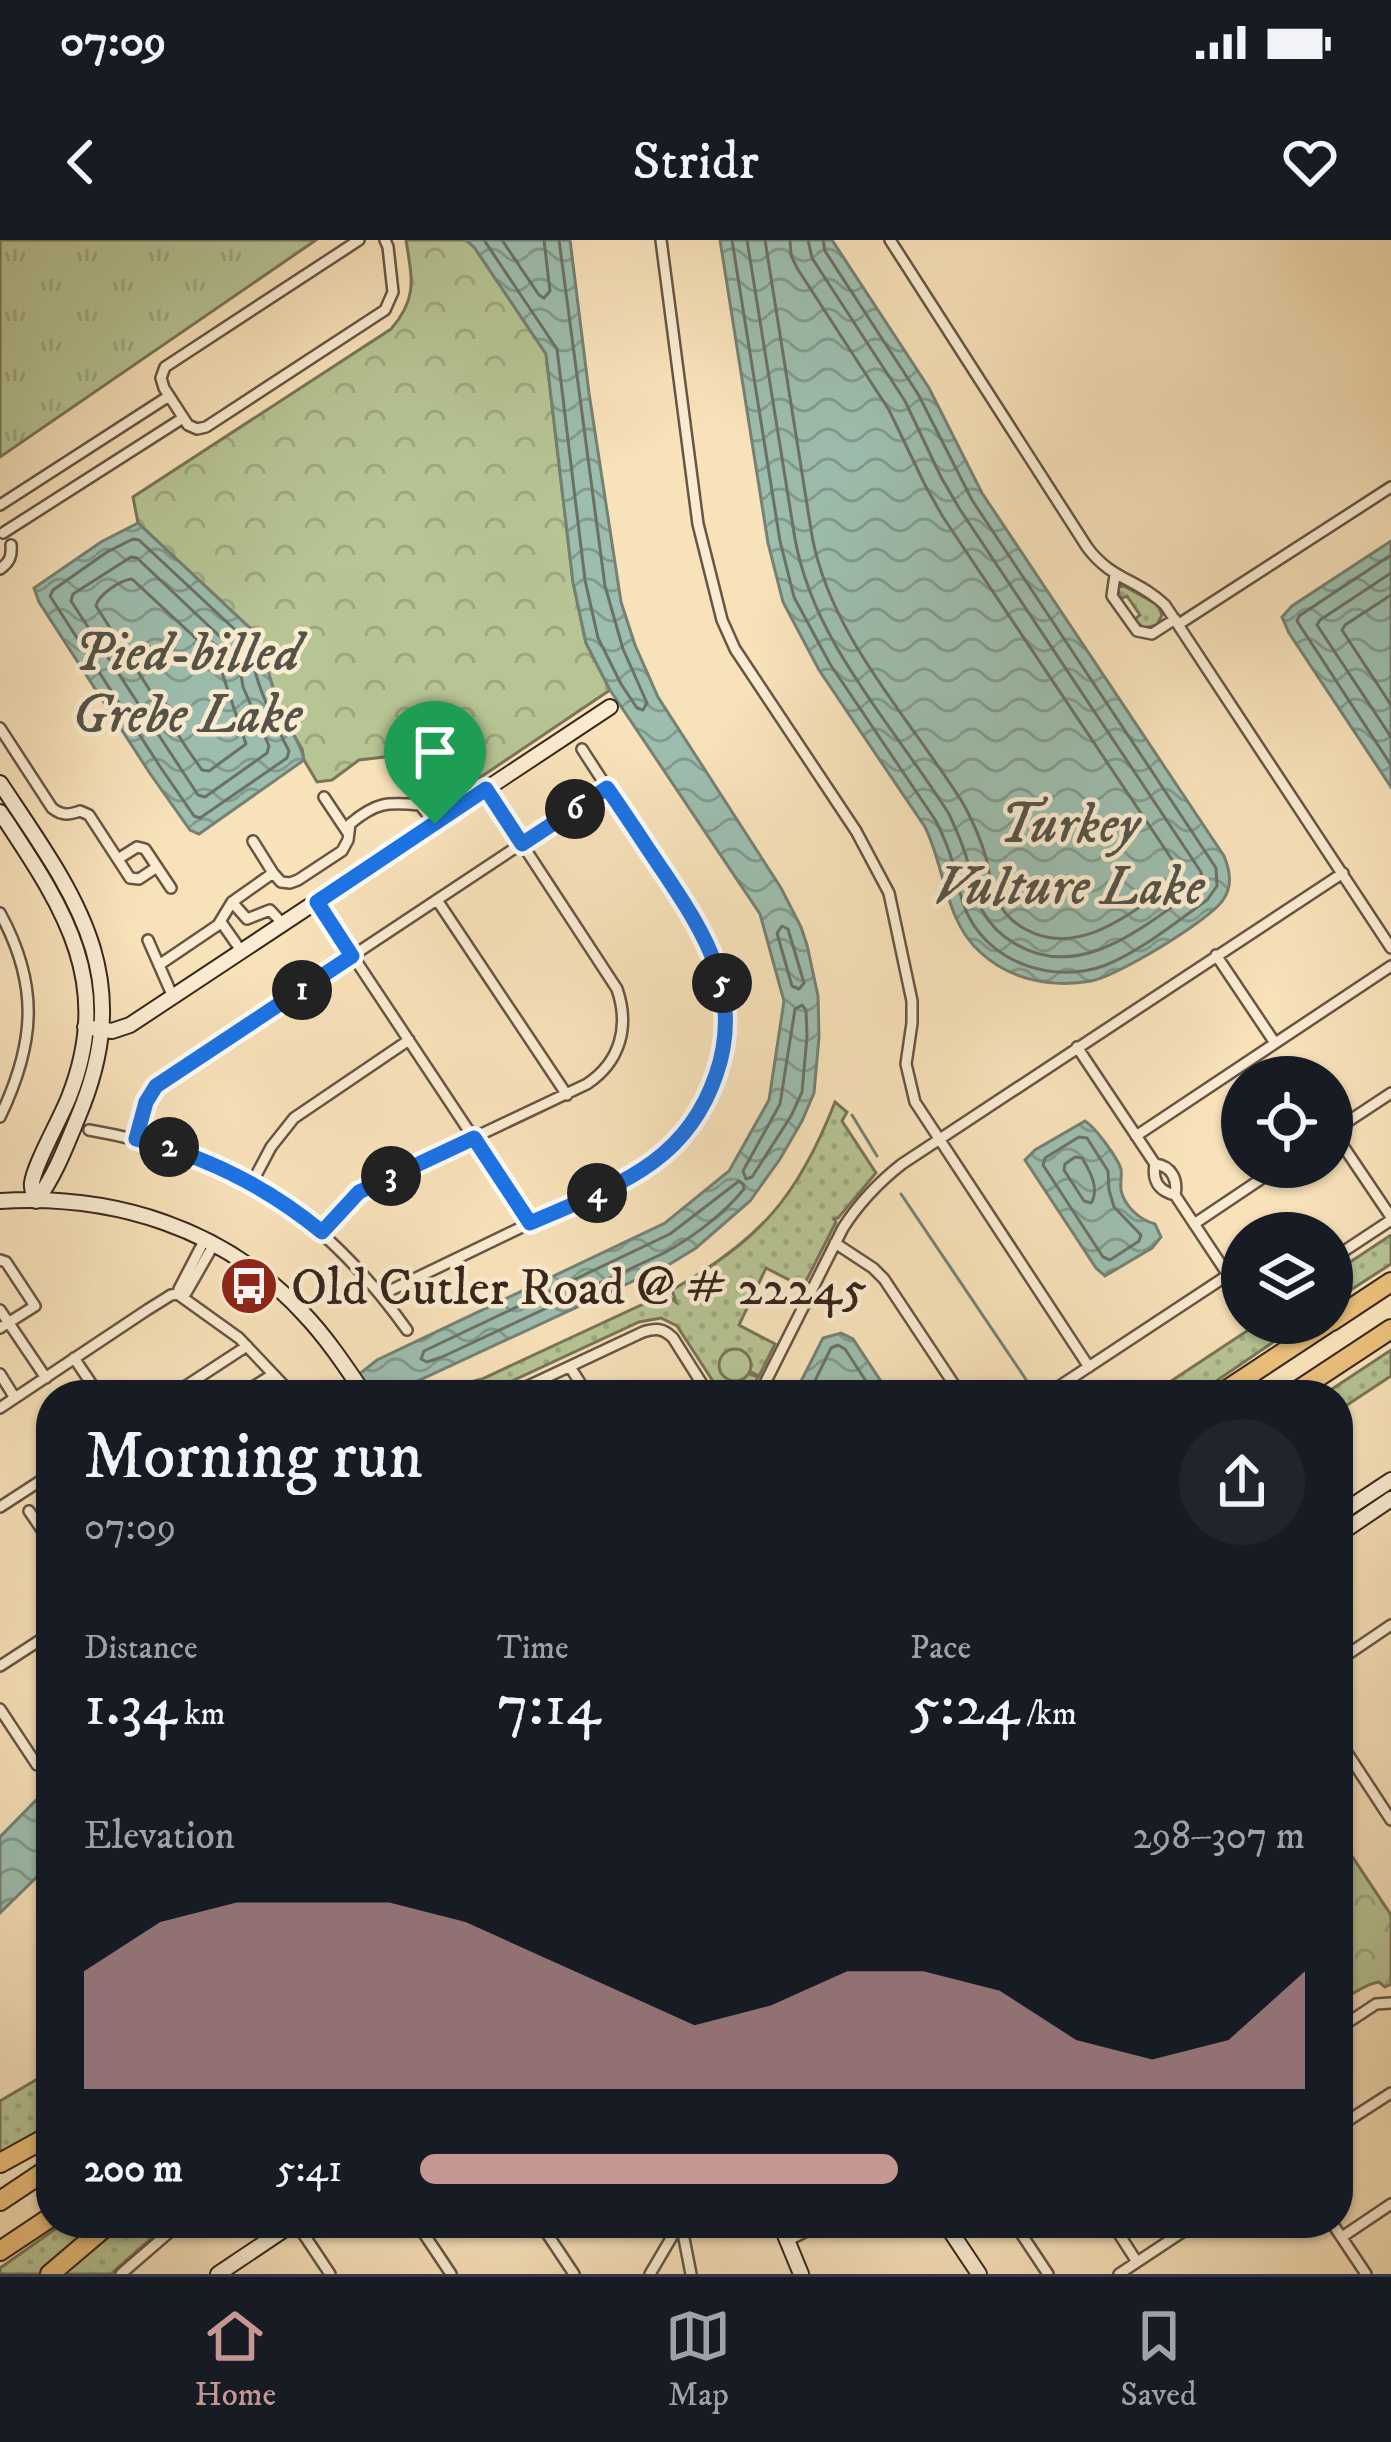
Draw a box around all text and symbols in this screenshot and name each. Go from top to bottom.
text: 07:09 [60,14,166,70]
icon: back [48,129,114,195]
text: Stridr [632,129,759,196]
icon: heart [1277,129,1343,195]
water label: Pied-billed Grebe Lake [72,621,308,750]
pin [384,701,486,824]
icon: arrive [402,719,468,785]
pin: 6 [545,779,605,839]
text: 6 [566,788,584,829]
water label: Turkey Vulture Lake [934,793,1206,922]
pin: 5 [692,953,752,1013]
pin: 1 [272,960,332,1020]
text: 5 [714,962,730,1003]
text: 1 [296,969,308,1010]
map controls [1221,1056,1353,1344]
button: locate [1221,1056,1353,1188]
pin: 2 [139,1117,199,1177]
text: 2 [161,1126,177,1167]
pin: 3 [361,1146,421,1206]
text: 3 [385,1155,397,1196]
pin: 4 [567,1163,627,1223]
text: 4 [588,1172,607,1213]
button: layers [1221,1212,1353,1344]
bus stop icon: Old Cutler Road @ # 22245 [218,1255,280,1317]
place label: Old Cutler Road @ # 22245 [291,1257,867,1321]
text: Morning run [84,1417,423,1499]
button: share [1179,1419,1305,1545]
text: 07:09 [84,1503,176,1552]
text: Distance [84,1628,198,1669]
text: Time [497,1628,569,1669]
text: Pace [910,1628,971,1669]
text: 1.34 [84,1669,177,1744]
text: 7:14 [497,1669,601,1744]
text: 5:24 [910,1669,1019,1744]
text: km [177,1694,225,1735]
text: /km [1019,1694,1077,1735]
text: Elevation [84,1812,235,1861]
text: 298–307 m [1133,1812,1305,1861]
text: 200 m [84,2145,183,2194]
text: 5:41 [276,2145,342,2194]
tab: Home [195,2303,276,2416]
tab: Map [665,2303,731,2416]
tab: Saved [1121,2303,1196,2416]

